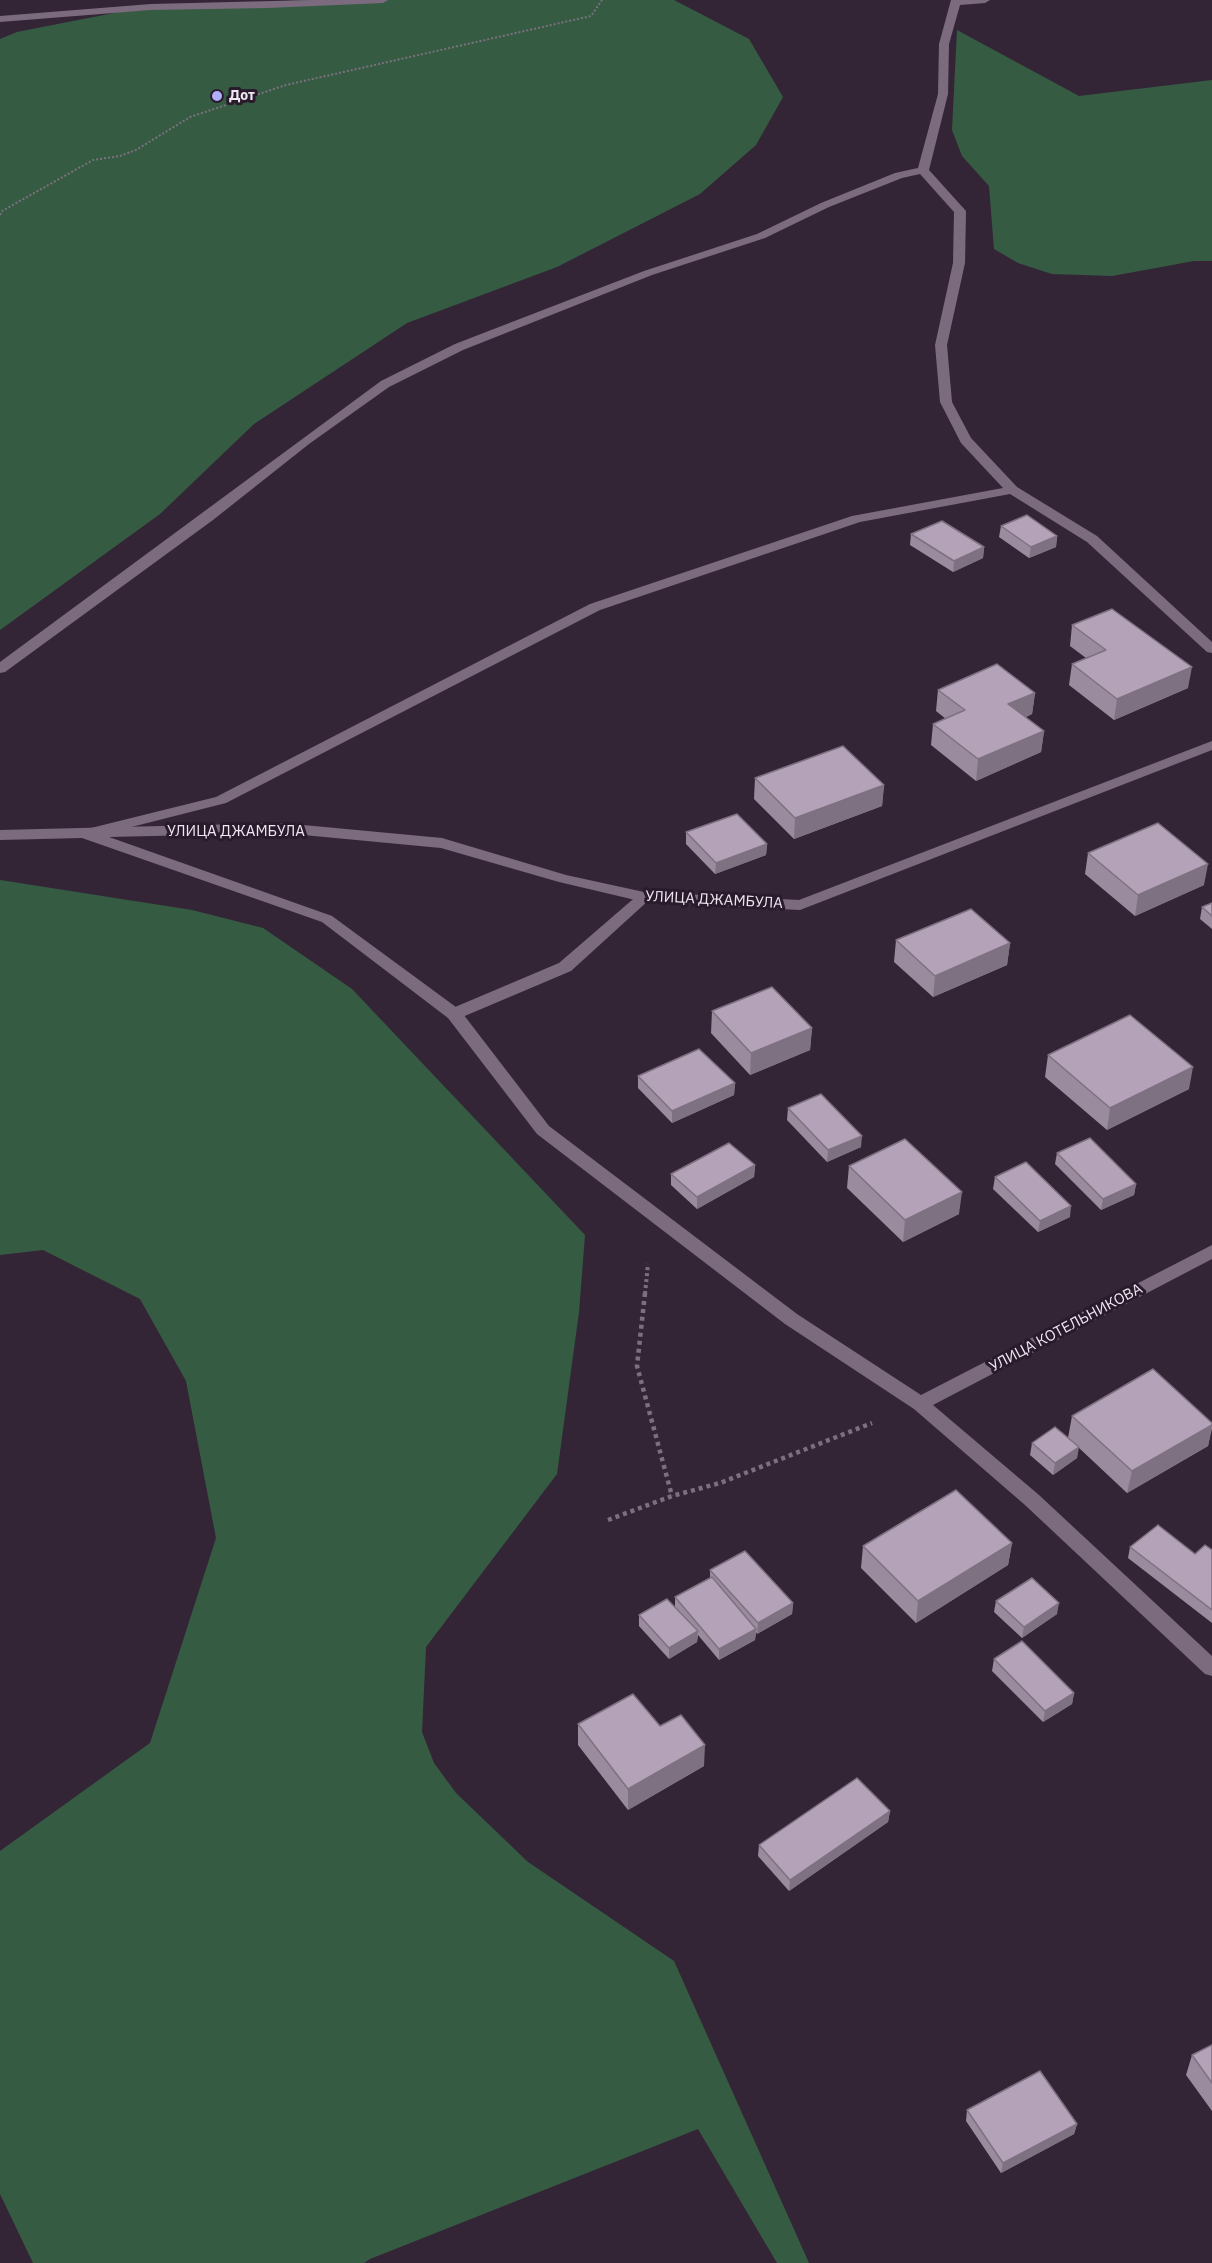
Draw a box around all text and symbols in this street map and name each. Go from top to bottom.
place label: Дот [229,88,255,104]
marker: Дот [210,89,224,103]
street label: УЛИЦА ДЖАМБУЛА [167,823,305,841]
street label: УЛИЦА ДЖАМБУЛА [645,887,783,913]
street label: УЛИЦА КОТЕЛЬНИКОВА [986,1280,1146,1376]

